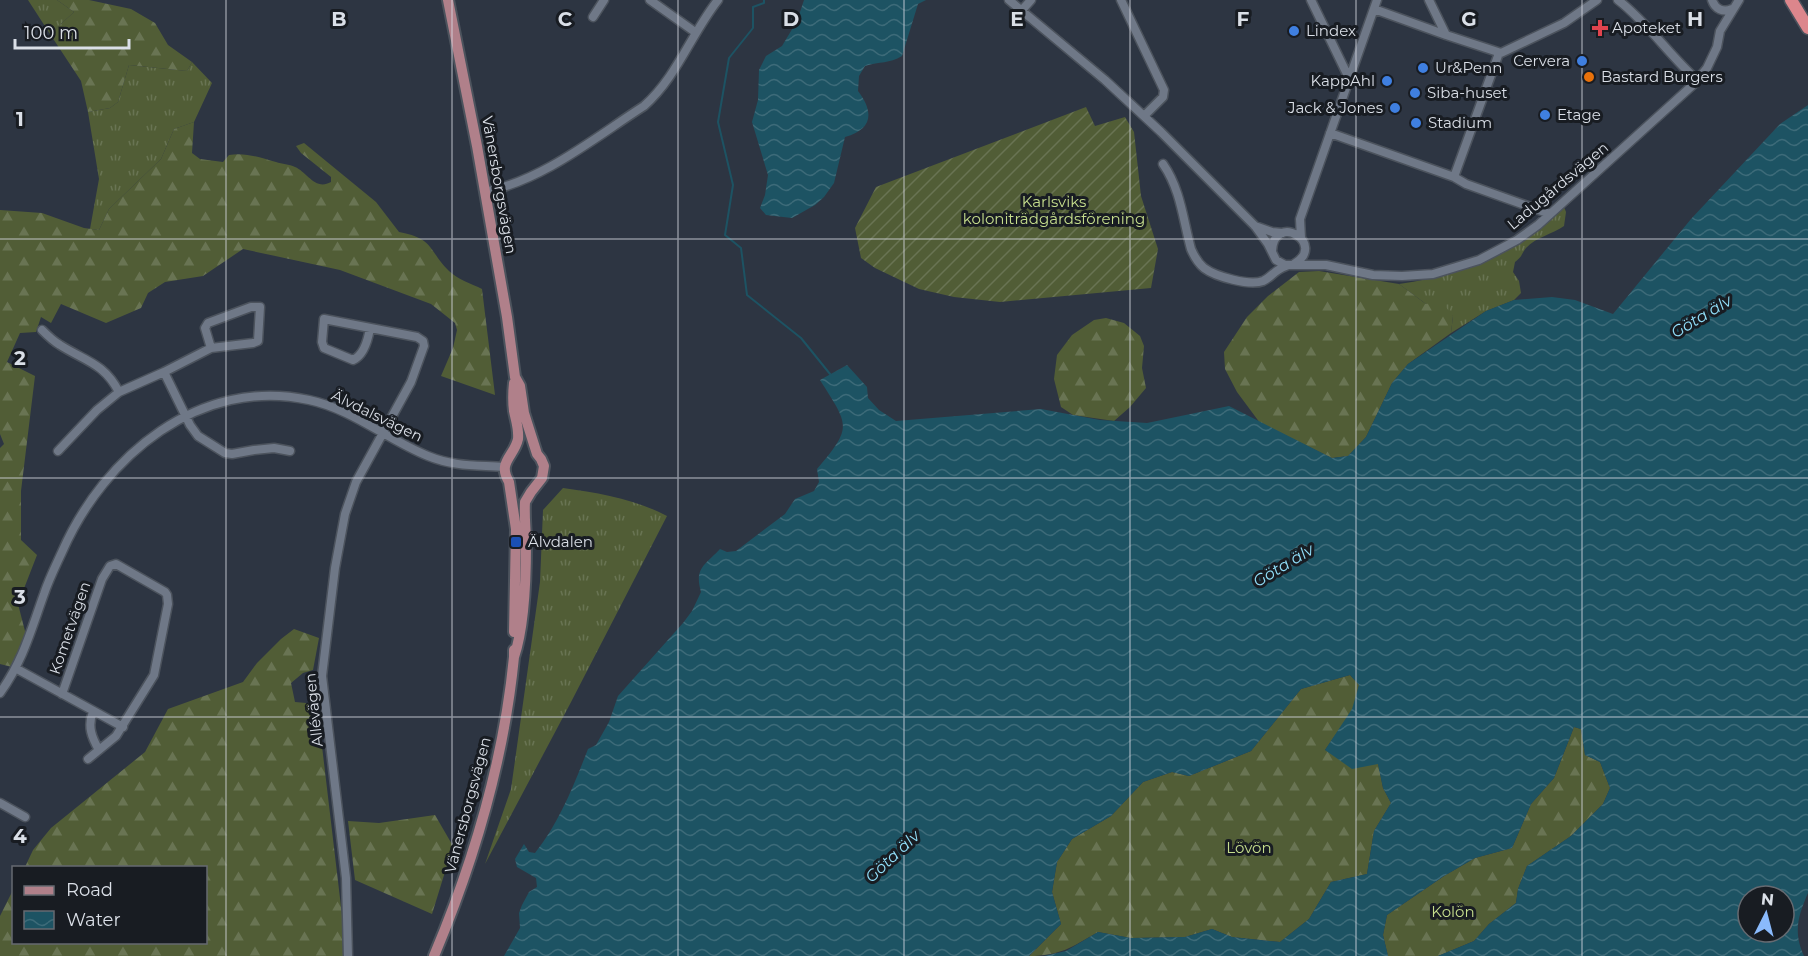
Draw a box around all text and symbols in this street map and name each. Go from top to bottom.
text: B [331,7,347,31]
text: C [558,7,573,31]
text: D [783,7,799,31]
text: E [1010,7,1024,31]
text: F [1237,7,1250,31]
text: G [1461,7,1477,31]
text: H [1687,7,1703,31]
scale bar [15,12,129,50]
place label: Apoteket [1612,18,1681,37]
place label: Lindex [1306,21,1356,40]
marker: Apoteket [1593,21,1607,35]
text: 100 m [24,22,78,44]
marker: Lindex [1287,24,1301,38]
place label: Cervera [1513,51,1570,70]
marker: Cervera [1575,54,1589,68]
place label: Ur&Penn [1435,58,1502,77]
marker: Ur&Penn [1416,61,1430,75]
place label: Bastard Burgers [1601,67,1723,86]
marker: Bastard Burgers [1582,70,1596,84]
place label: KappAhl [1311,71,1375,90]
marker: KappAhl [1380,74,1394,88]
place label: Siba-huset [1427,83,1508,102]
marker: Siba-huset [1408,86,1422,100]
place label: Jack & Jones [1287,98,1383,117]
marker: Jack & Jones [1388,101,1402,115]
place label: Etage [1557,105,1601,124]
text: 1 [16,107,24,131]
marker: Etage [1538,108,1552,122]
place label: Stadium [1428,113,1492,132]
street label: Vänersborgsvägen [478,114,521,256]
marker: Stadium [1409,116,1423,130]
street label: Ladugårdsvägen [1503,138,1612,234]
park label: Karlsviks koloniträdgårdsförening [963,192,1145,228]
water label: Göta älv [1667,290,1736,342]
text: 2 [14,346,26,370]
street label: Älvdalsvägen [329,385,426,446]
place label: Älvdalen [528,532,593,551]
marker: Älvdalen [509,535,523,549]
water label: Göta älv [1249,539,1318,591]
street label: Kometvägen [45,579,94,677]
text: 3 [13,585,26,609]
street label: Allévägen [300,672,327,748]
street label: Vänersborgsvägen [440,735,495,875]
text: 4 [13,824,27,848]
water label: Göta älv [861,826,924,886]
park label: Lövön [1226,838,1272,857]
legend [12,866,207,944]
text: Road [66,879,113,901]
north arrow [1736,884,1796,944]
text: N [1760,889,1775,910]
park label: Kolön [1431,902,1475,921]
text: Water [66,909,121,931]

